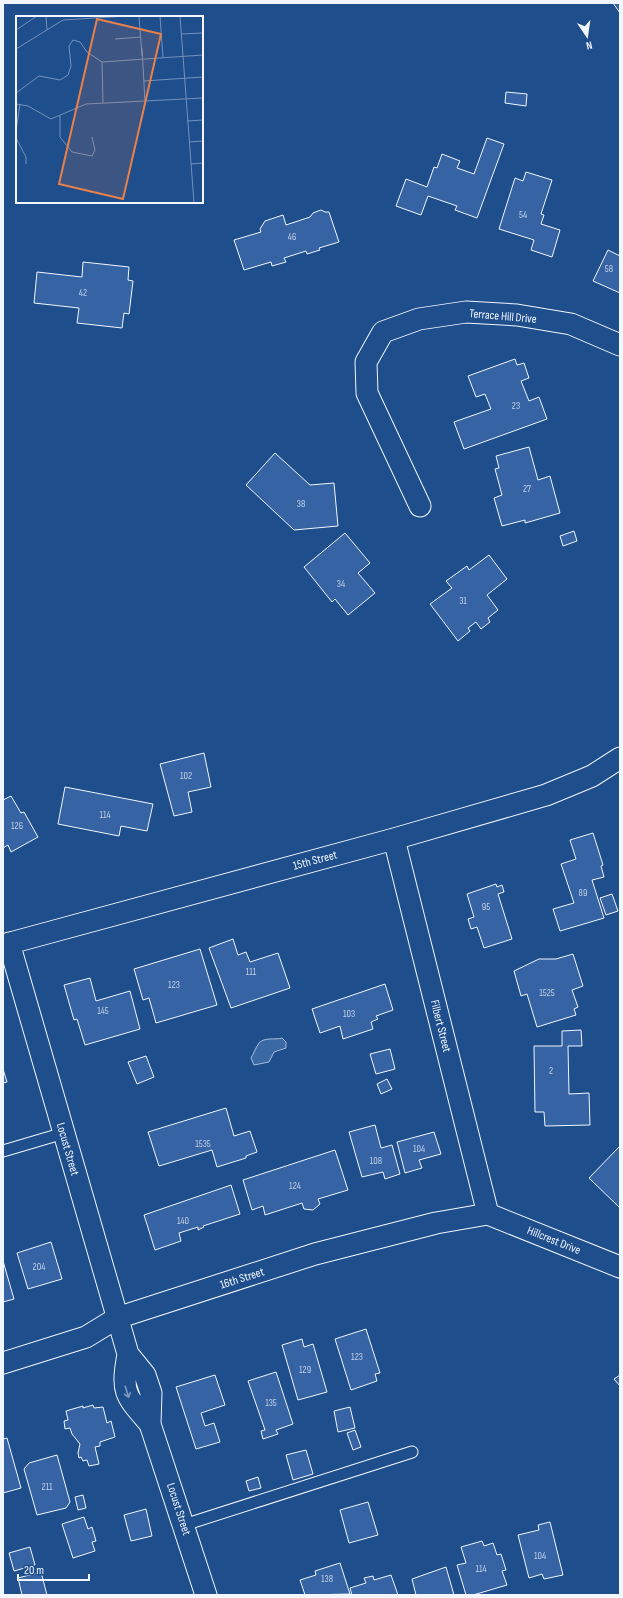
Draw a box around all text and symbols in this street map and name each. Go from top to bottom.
inset map [16,16,203,203]
north arrow [567,16,607,56]
text: N [585,38,593,52]
house number: 54 [519,209,527,221]
house number: 46 [288,231,296,243]
house number: 58 [605,263,613,275]
house number: 42 [79,287,87,299]
street label: Terrace Hill Drive [469,306,537,327]
house number: 23 [512,400,520,412]
house number: 27 [523,483,531,495]
house number: 38 [297,498,305,510]
house number: 34 [337,578,345,590]
house number: 31 [459,595,467,607]
house number: 102 [180,770,192,782]
house number: 114 [99,809,111,821]
house number: 126 [11,820,23,832]
street label: 15th Street [291,847,339,874]
house number: 89 [579,887,587,899]
house number: 95 [482,901,490,913]
house number: 111 [246,966,257,978]
house number: 123 [168,979,180,991]
house number: 1525 [539,987,555,999]
street label: Filbert Street [427,998,454,1054]
house number: 145 [97,1005,109,1017]
house number: 103 [343,1008,355,1020]
house number: 2 [549,1065,553,1077]
street label: Locust Street [53,1121,82,1178]
house number: 1535 [195,1138,211,1150]
house number: 104 [413,1143,425,1155]
house number: 108 [370,1155,382,1167]
house number: 124 [289,1180,301,1192]
house number: 140 [177,1215,189,1227]
street label: Hillcrest Drive [525,1223,583,1258]
house number: 204 [33,1261,45,1273]
street label: 16th Street [218,1264,266,1293]
house number: 123 [351,1351,363,1363]
house number: 129 [299,1364,311,1376]
one-way arrow [124,1385,131,1398]
house number: 135 [265,1397,277,1409]
house number: 211 [41,1481,53,1493]
street label: Locust Street [163,1481,194,1538]
house number: 104 [534,1550,546,1562]
scale bar [18,1556,89,1582]
text: 20 m [24,1563,44,1578]
house number: 114 [475,1563,487,1575]
house number: 138 [321,1573,333,1585]

